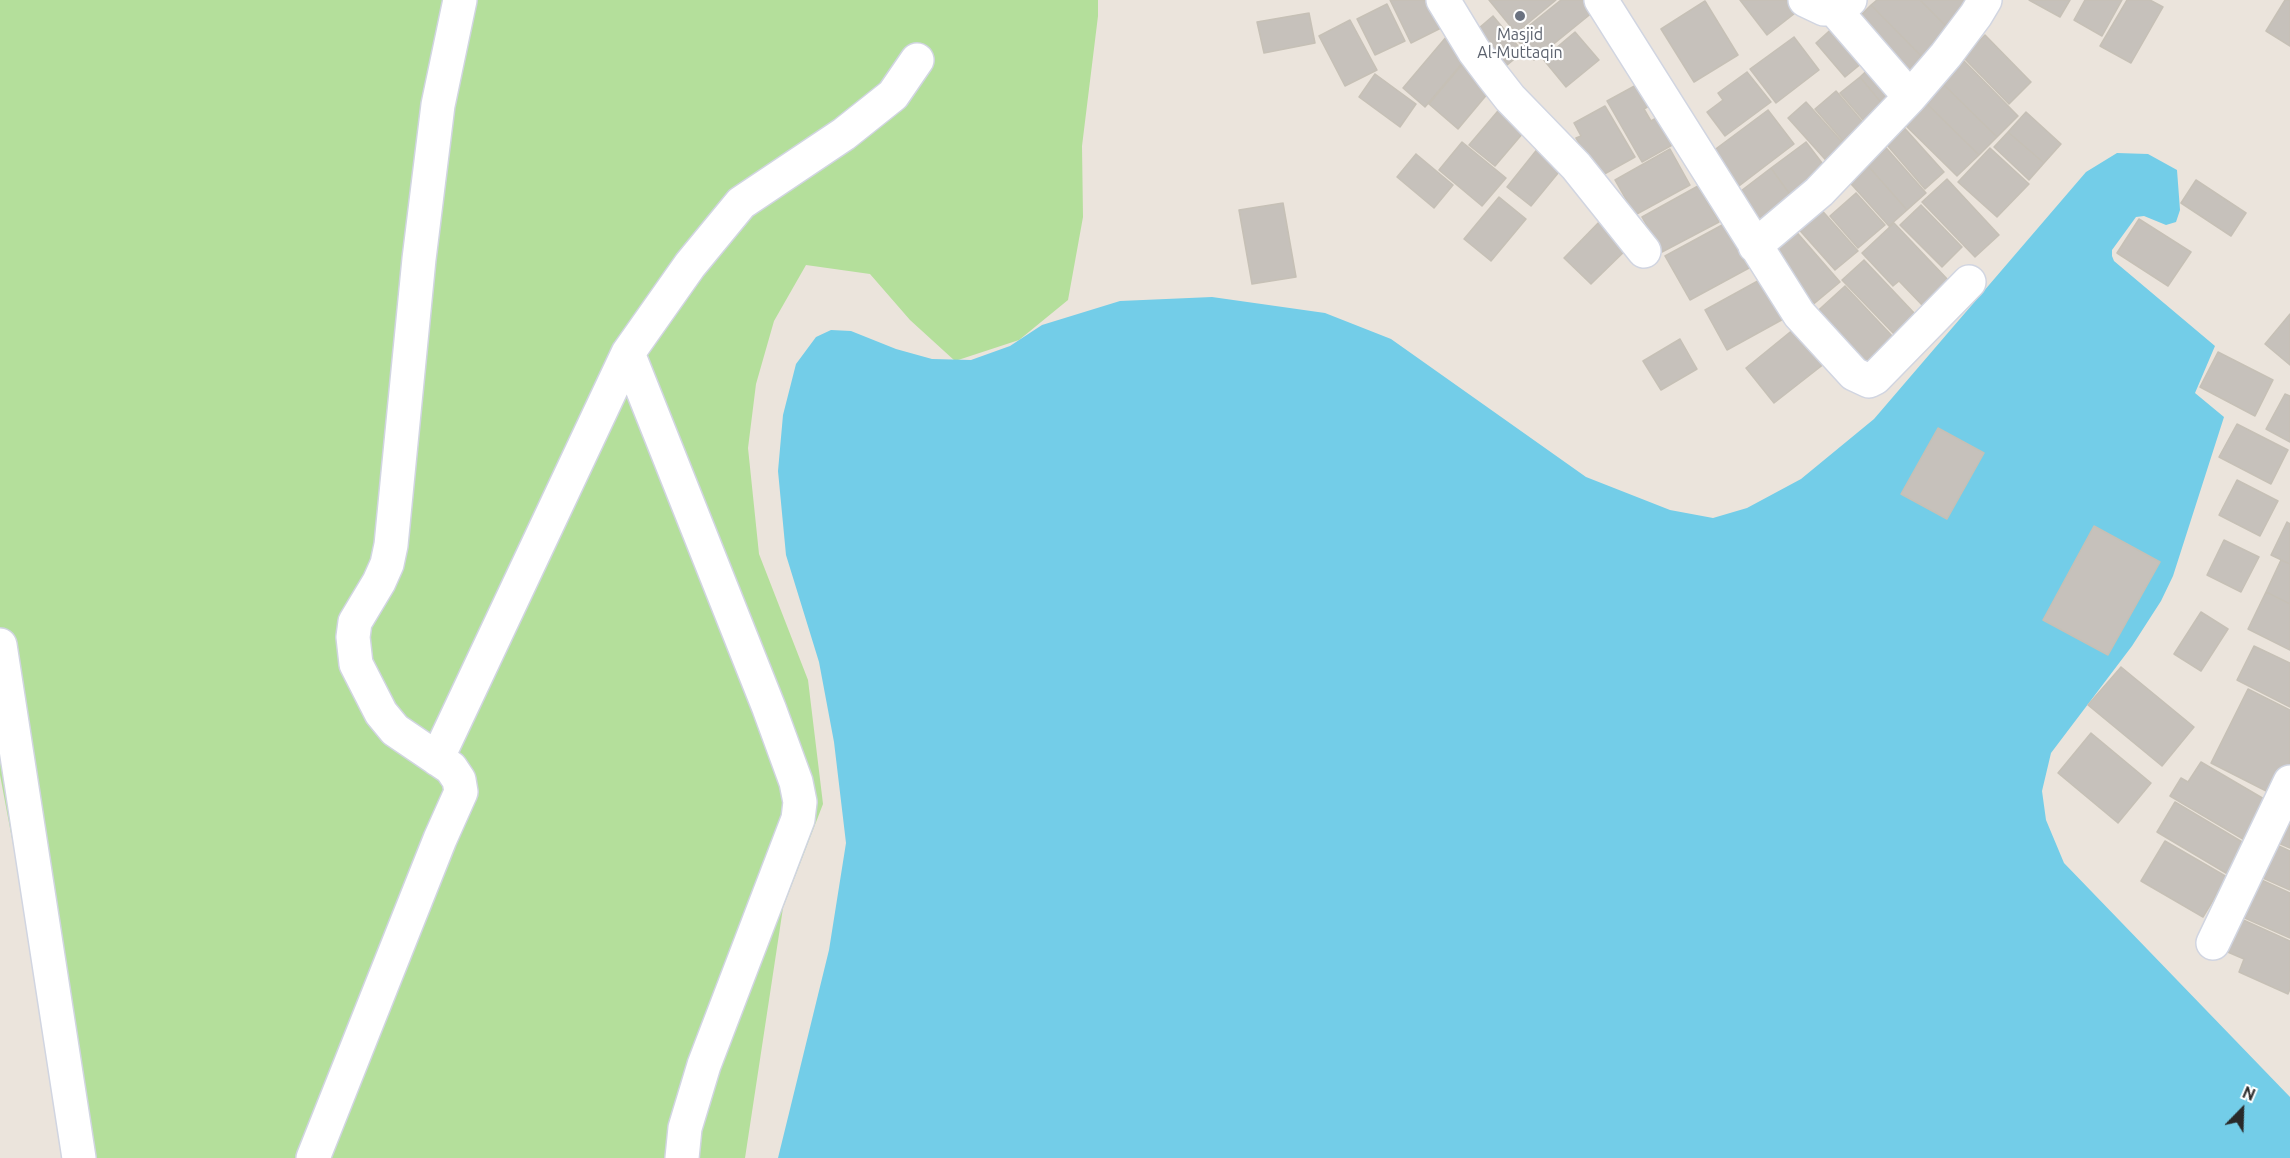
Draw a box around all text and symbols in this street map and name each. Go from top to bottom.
marker: Masjid Al-Muttaqin [1513,9,1527,23]
place label: Masjid Al-Muttaqin [1477,25,1563,63]
north arrow [2212,1080,2272,1140]
text: N [2240,1083,2258,1104]

